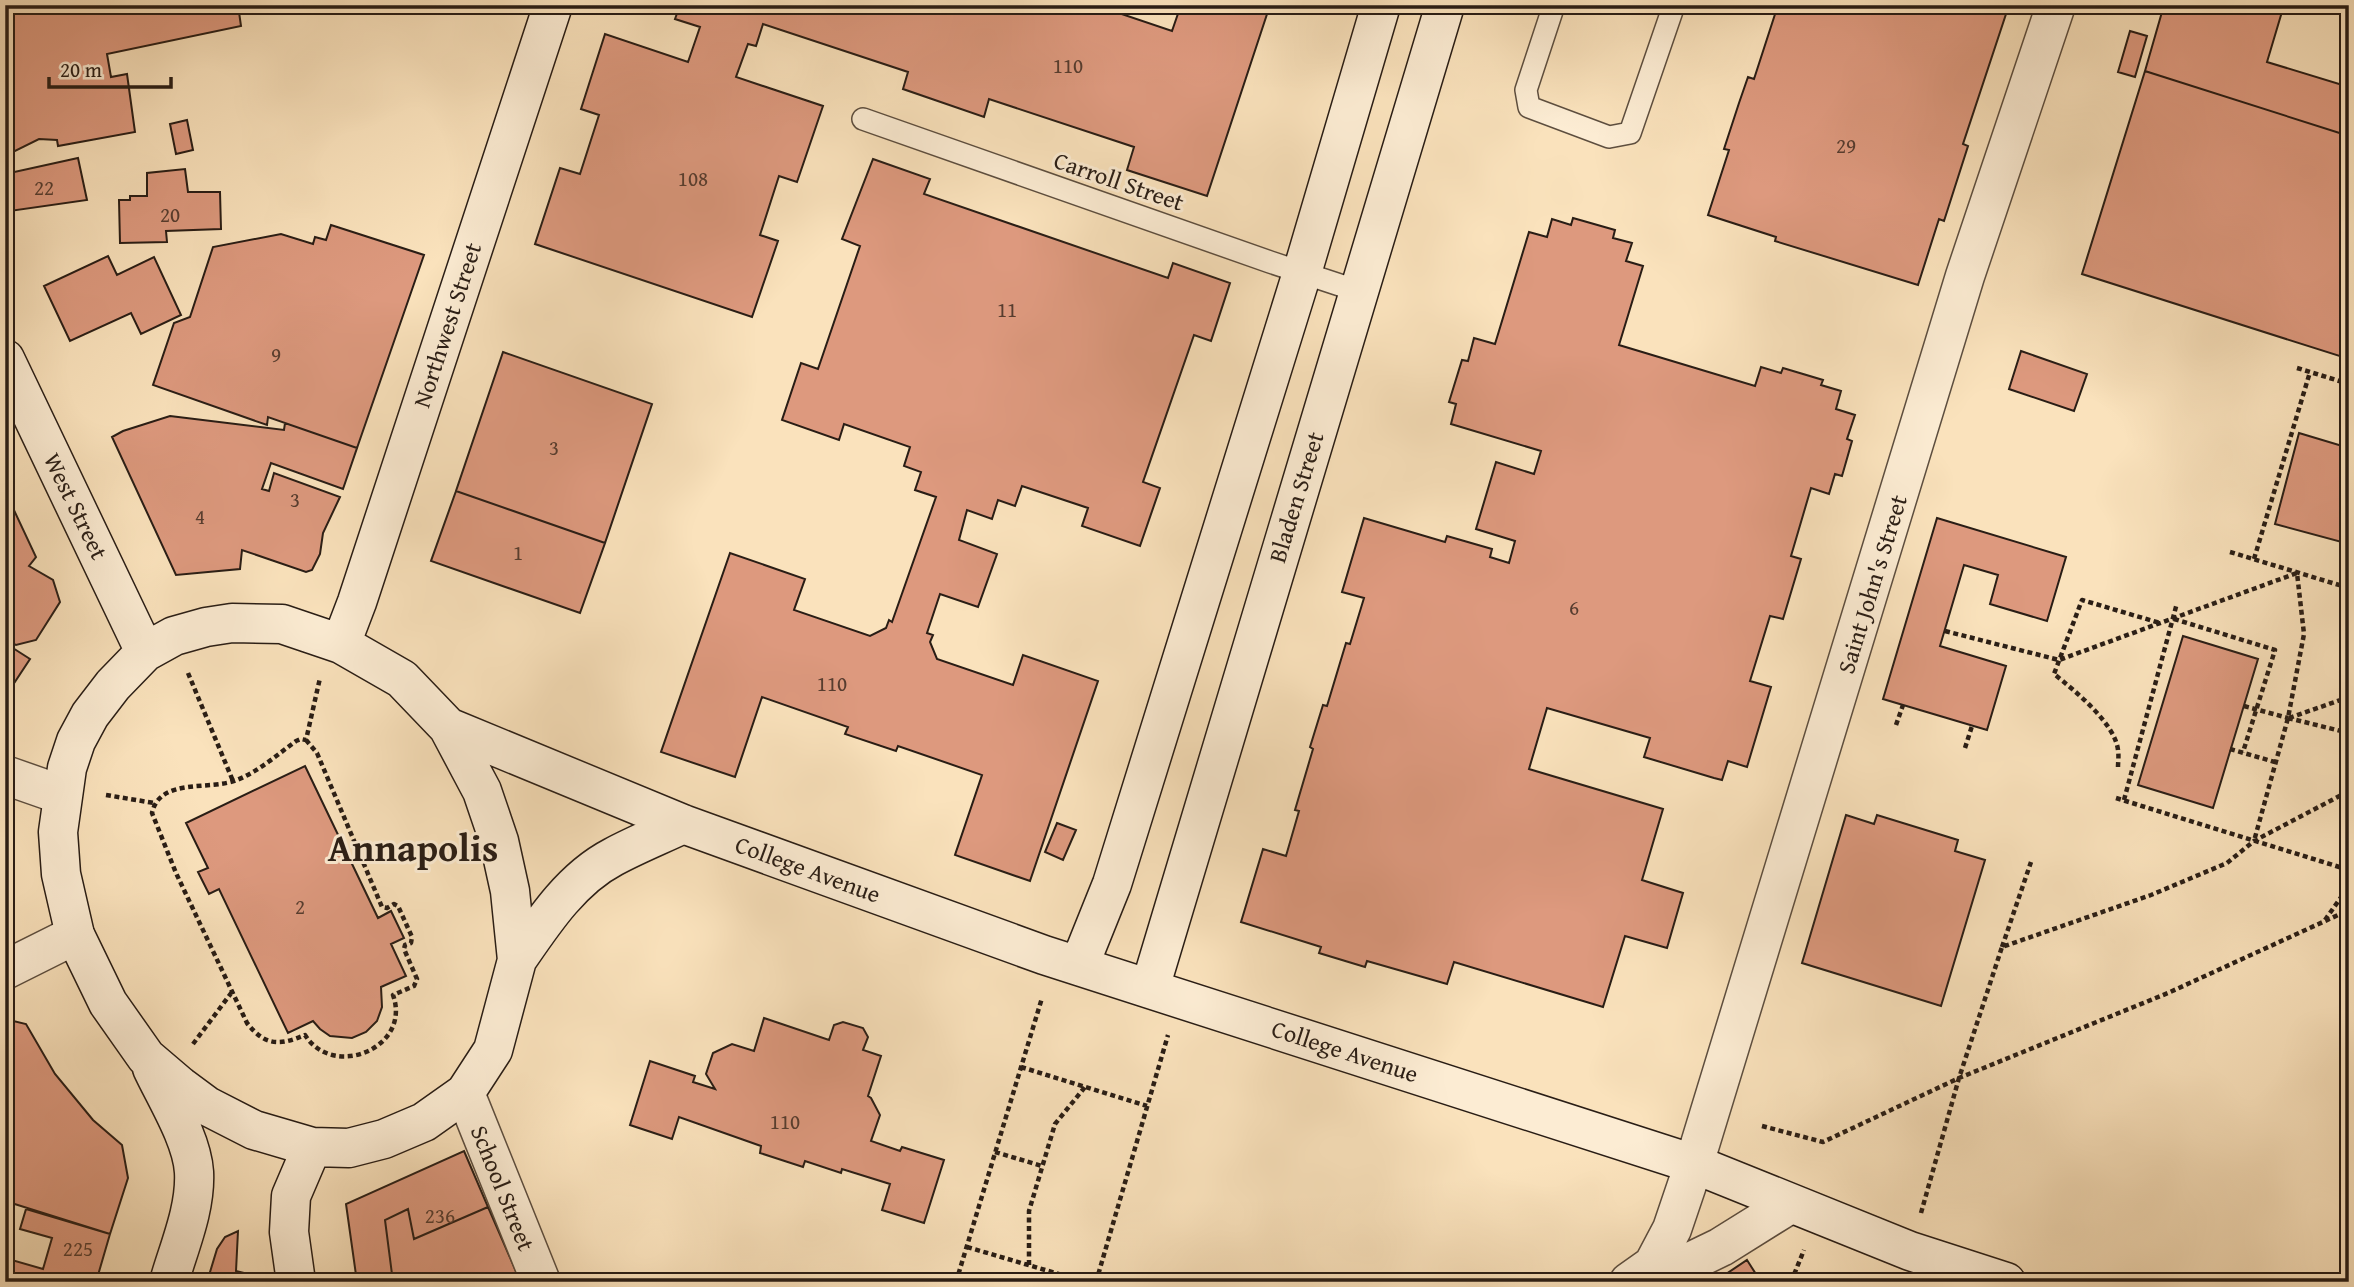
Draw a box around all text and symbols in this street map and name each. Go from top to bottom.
scale bar [49,46,172,90]
house number: 110 [1053,50,1083,81]
text: 20 m [60,54,102,85]
house number: 29 [1836,130,1856,161]
street label: Carroll Street [1049,142,1189,220]
house number: 108 [678,163,708,194]
house number: 22 [34,172,54,203]
house number: 20 [160,199,180,230]
street label: Northwest Street [404,237,490,412]
house number: 11 [997,294,1017,325]
house number: 9 [271,339,281,370]
street label: Bladen Street [1259,427,1333,567]
house number: 3 [549,432,559,463]
street label: West Street [35,447,117,566]
house number: 3 [290,484,300,515]
street label: Saint John's Street [1828,490,1916,678]
house number: 4 [195,501,205,532]
house number: 1 [513,537,523,568]
house number: 6 [1569,592,1579,623]
house number: 110 [817,668,847,699]
district label: Annapolis [328,819,498,875]
street label: College Avenue [730,827,886,911]
house number: 2 [295,891,305,922]
street label: College Avenue [1267,1011,1423,1091]
house number: 110 [770,1106,800,1137]
street label: School Street [462,1120,544,1257]
house number: 236 [425,1200,455,1231]
house number: 225 [63,1233,93,1264]

